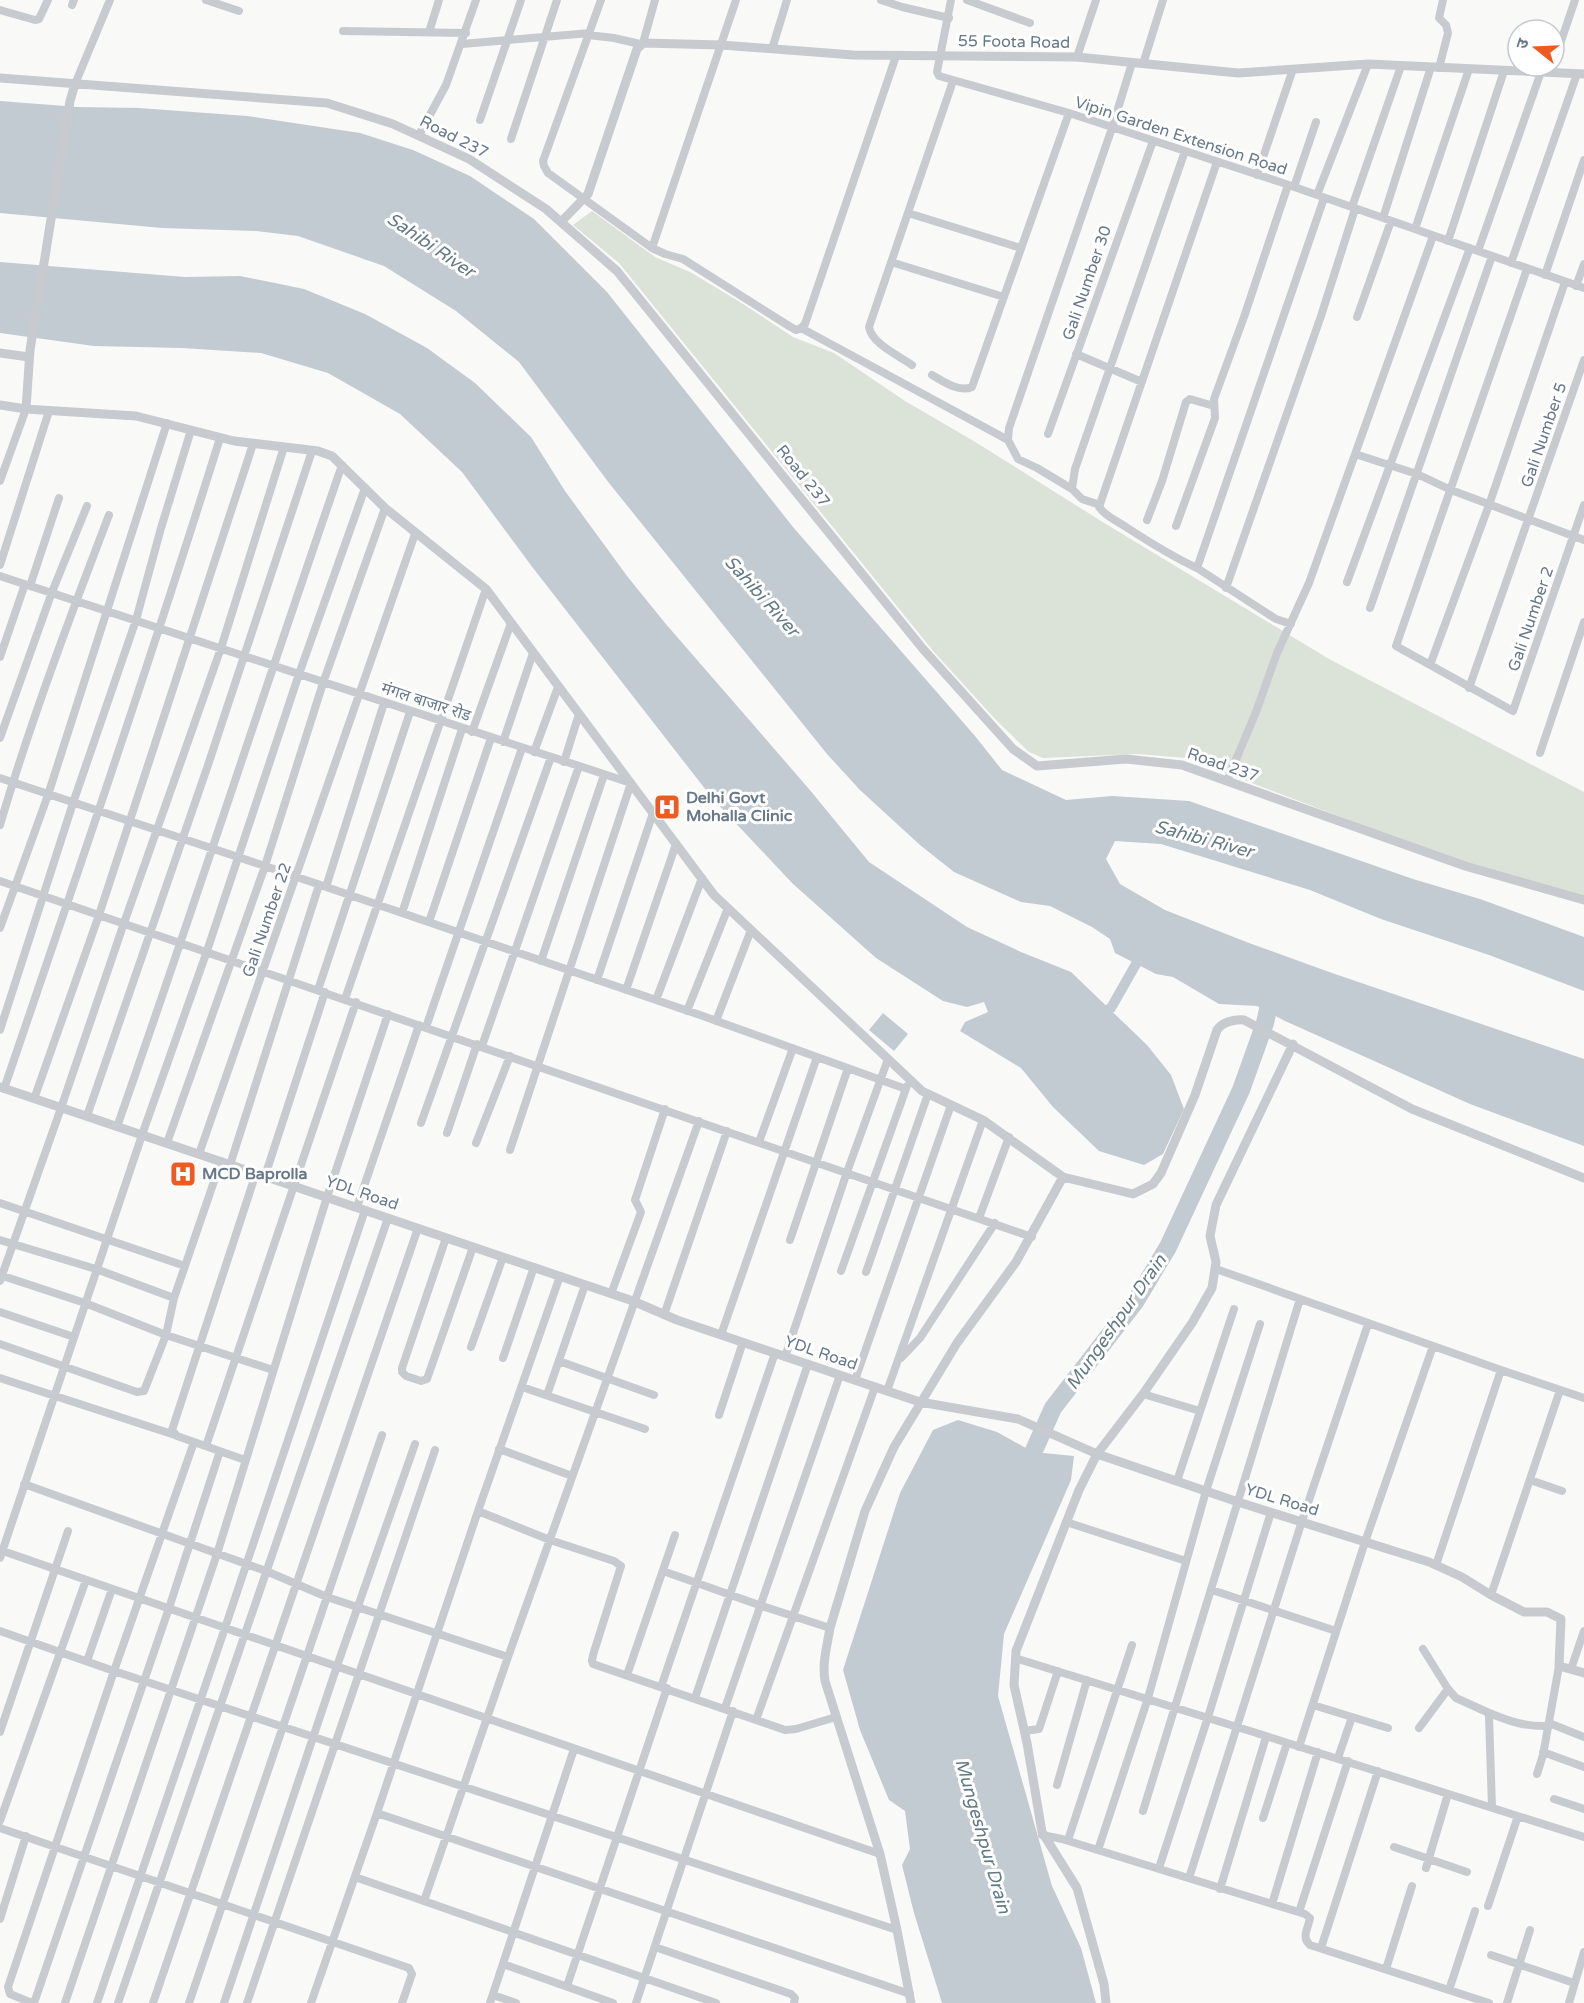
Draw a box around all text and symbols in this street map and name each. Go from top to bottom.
north arrow [1506,18,1566,78]
street label: 55 Foota Road [958,31,1070,53]
text: उ [1512,36,1534,51]
street label: Vipin Garden Extension Road [1072,92,1290,180]
street label: Road 237 [416,111,492,163]
water label: Sahibi River [383,208,481,284]
street label: Gali Number 30 [1058,223,1116,343]
street label: Gali Number 5 [1517,380,1571,490]
street label: Road 237 [772,441,834,511]
water label: Sahibi River [720,551,805,642]
street label: Gali Number 2 [1504,564,1558,674]
street label: मंगल बाजार रोड [379,678,474,726]
street label: Road 237 [1185,743,1261,787]
place label: Delhi Govt Mohalla Clinic [686,788,793,826]
hospital icon: Delhi Govt Mohalla Clinic [652,792,682,822]
water label: Sahibi River [1152,815,1258,863]
street label: Gali Number 22 [238,860,296,980]
hospital icon: MCD Baprolla [168,1159,198,1189]
place label: MCD Baprolla [202,1164,308,1184]
street label: YDL Road [323,1171,401,1215]
water label: Mungeshpur Drain [1061,1249,1171,1394]
street label: YDL Road [782,1331,860,1375]
street label: YDL Road [1243,1479,1321,1521]
water label: Mungeshpur Drain [950,1756,1016,1917]

